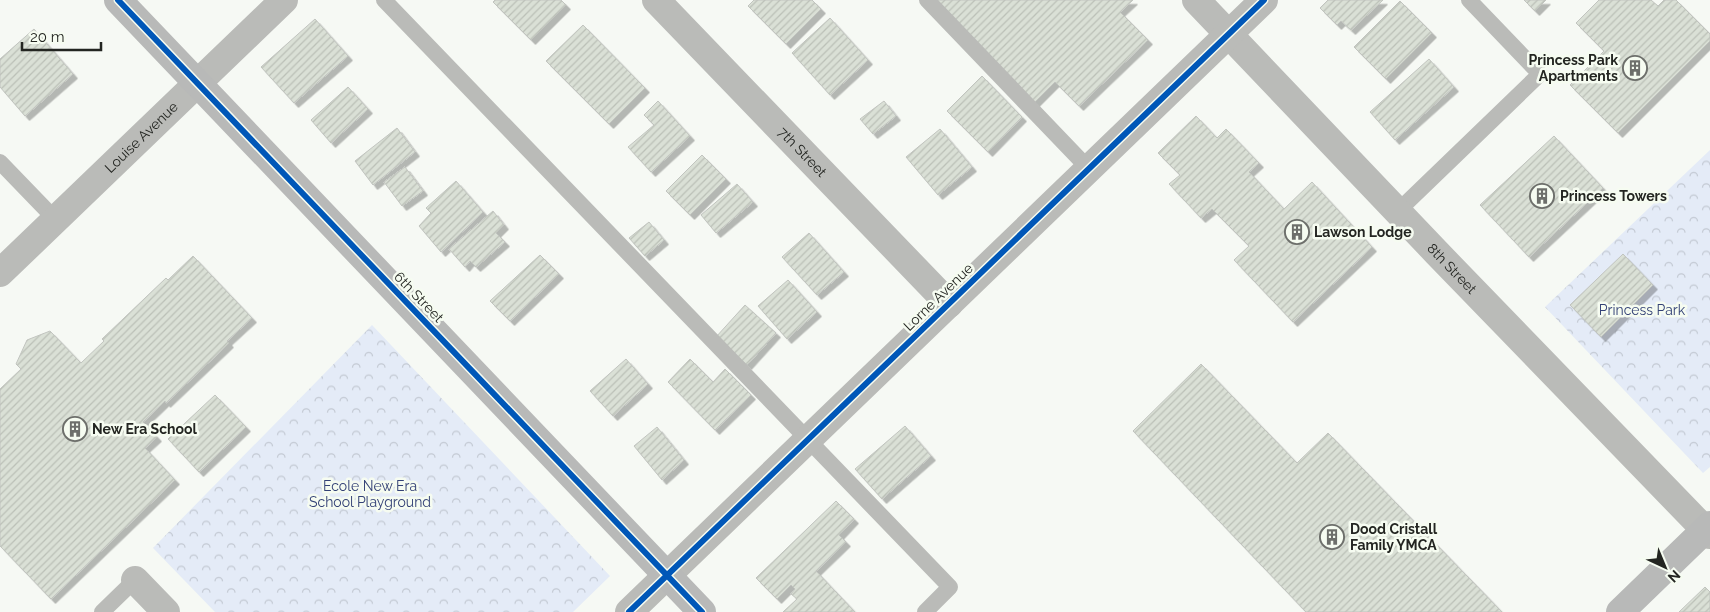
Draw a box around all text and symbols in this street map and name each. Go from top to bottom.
scale bar [22,20,101,52]
text: 20 m [30,28,65,46]
place label: Princess Park Apartments [1529,52,1618,84]
building icon: Princess Park Apartments [1622,55,1648,81]
street label: Louise Avenue [101,98,181,176]
street label: 7th Street [775,124,830,180]
building icon: Princess Towers [1529,183,1555,209]
place label: Princess Towers [1560,188,1667,204]
building icon: Lawson Lodge [1284,219,1310,245]
place label: Lawson Lodge [1314,224,1412,240]
street label: 8th Street [1424,240,1480,297]
street label: Lorne Avenue [900,260,976,334]
street label: 6th Street [391,269,447,326]
park label: Princess Park [1599,302,1686,318]
building icon: New Era School [62,416,88,442]
place label: New Era School [92,421,198,437]
park label: Ecole New Era School Playground [309,478,431,510]
place label: Dood Cristall Family YMCA [1350,521,1438,553]
building icon: Dood Cristall Family YMCA [1319,524,1345,550]
north arrow [1640,542,1690,592]
text: N [1665,567,1683,586]

